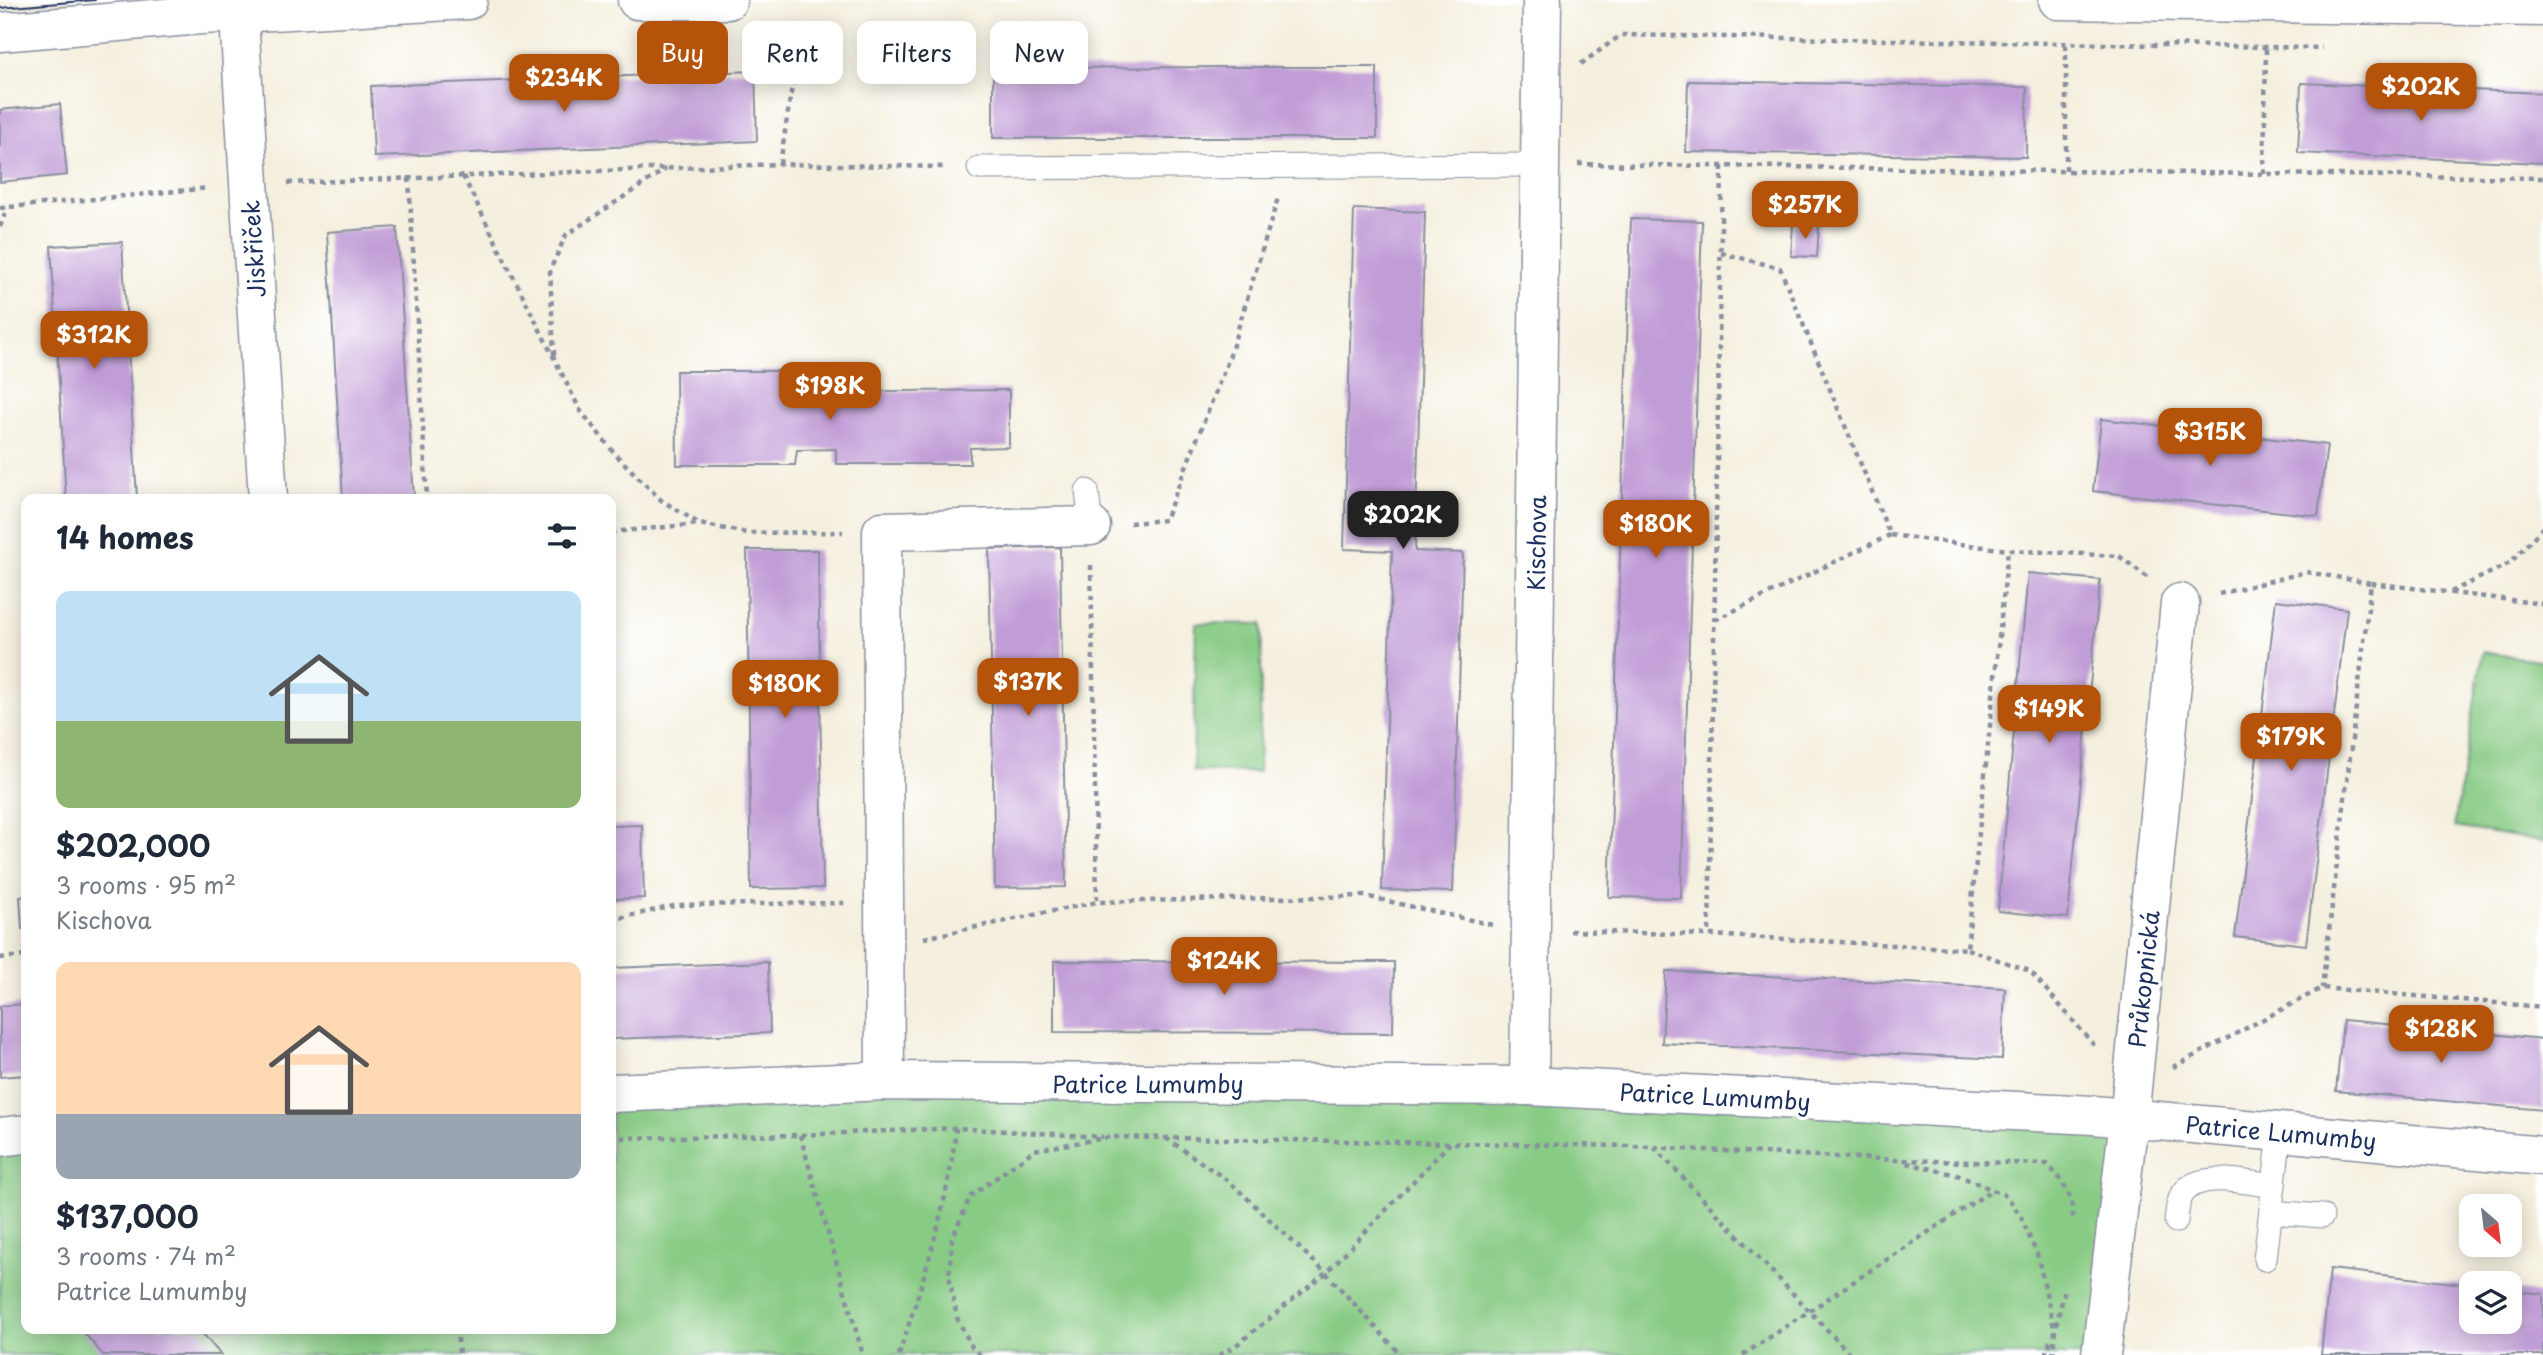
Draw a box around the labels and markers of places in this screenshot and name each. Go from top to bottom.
pin: $234K [515,54,613,114]
pin: $202K [2372,64,2470,123]
pin: $257K [1756,182,1854,241]
pin: $312K [45,312,143,371]
pin: $198K [781,362,879,422]
pin: $315K [2161,408,2259,468]
pin: $202K [1354,491,1452,551]
pin: $180K [1607,500,1705,560]
pin: $137K [979,658,1077,718]
pin: $180K [736,660,834,720]
pin: $149K [2000,686,2098,745]
pin: $179K [2242,714,2340,773]
pin: $124K [1175,937,1273,997]
pin: $128K [2392,1006,2490,1065]

